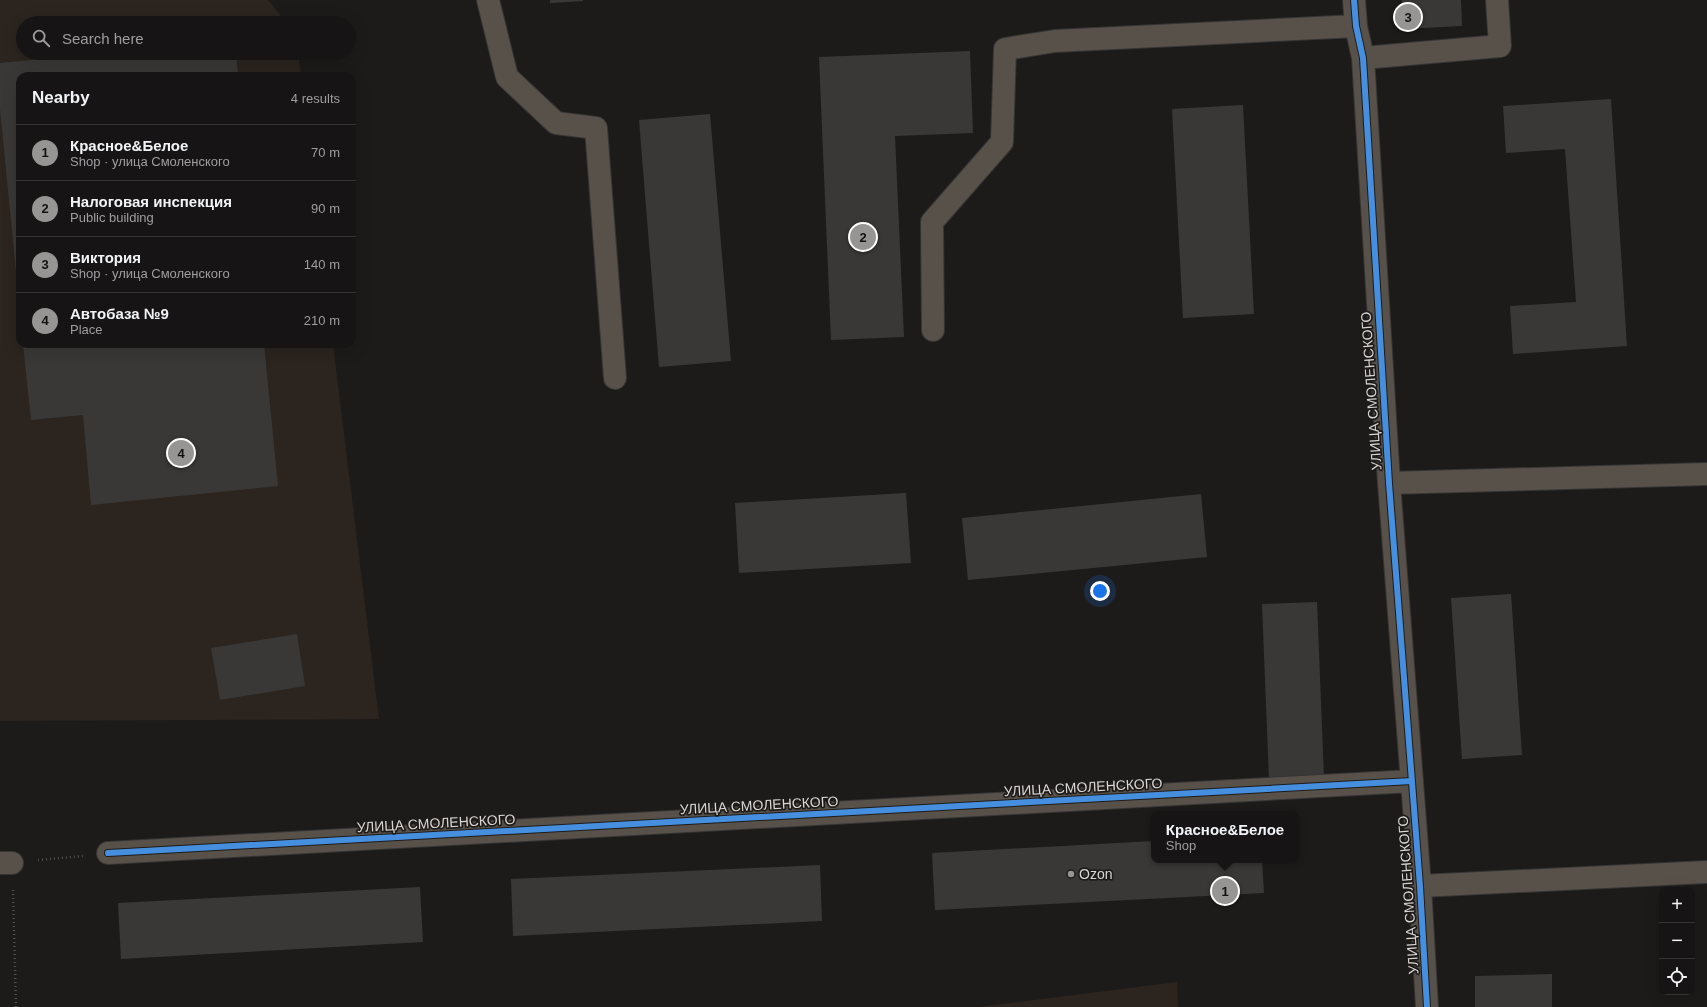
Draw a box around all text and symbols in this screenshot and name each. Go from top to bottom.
pin: 3 [1395,2,1421,32]
search box [16,16,356,60]
icon: search [30,27,52,49]
text: Search here [62,30,144,47]
text: Nearby [32,88,90,107]
text: 4 results [291,91,340,106]
text: Красное&Белое [70,137,188,154]
text: 1 [41,145,49,160]
text: 70 m [311,145,340,160]
text: Shop · улица Смоленского [70,154,230,169]
text: Налоговая инспекция [70,193,232,210]
text: 2 [41,201,49,216]
text: 90 m [311,201,340,216]
text: Public building [70,210,154,225]
pin: 2 [850,222,876,252]
text: Виктория [70,249,141,266]
text: 3 [41,257,49,272]
text: 140 m [304,257,340,272]
text: Shop · улица Смоленского [70,266,230,281]
text: Автобаза №9 [70,305,169,322]
street label: УЛИЦА СМОЛЕНСКОГО [1357,311,1385,471]
text: 4 [41,313,49,328]
text: 210 m [304,313,340,328]
text: Place [70,322,103,337]
pin: 4 [168,438,194,468]
your location [1090,581,1110,601]
street label: УЛИЦА СМОЛЕНСКОГО [1003,775,1163,799]
street label: УЛИЦА СМОЛЕНСКОГО [679,793,839,817]
street label: УЛИЦА СМОЛЕНСКОГО [356,811,516,835]
popup [1151,811,1299,863]
street label: УЛИЦА СМОЛЕНСКОГО [1394,815,1422,975]
text: Красное&Белое [1166,821,1284,838]
text: Shop [1166,838,1196,853]
place label: Ozon [1079,866,1112,882]
marker: Ozon [1066,869,1076,879]
pin: 1 [1212,876,1238,906]
map controls [1659,887,1695,995]
button: + [1659,887,1695,923]
button: − [1659,923,1695,959]
button: locate [1659,959,1695,995]

